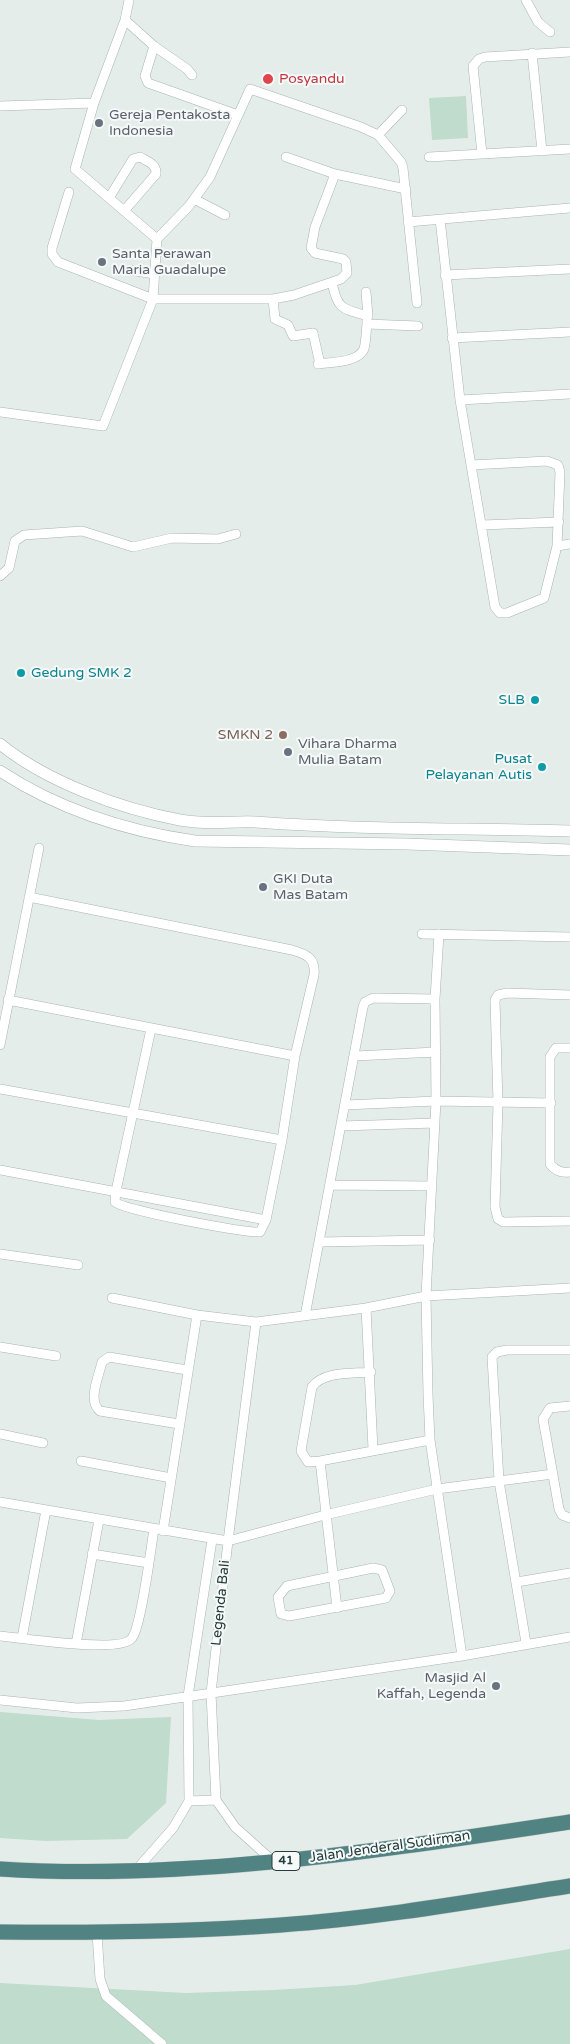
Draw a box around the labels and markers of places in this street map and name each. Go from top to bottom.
place label: Posyandu [279,71,345,87]
marker: Posyandu [261,72,275,86]
place label: Gereja Pentakosta Indonesia [109,107,230,140]
marker: Gereja Pentakosta Indonesia [93,117,105,129]
place label: Santa Perawan Maria Guadalupe [112,246,226,278]
marker: Santa Perawan Maria Guadalupe [96,256,108,268]
place label: Gedung SMK 2 [31,665,132,681]
marker: Gedung SMK 2 [15,667,27,679]
place label: SLB [499,692,525,708]
marker: SLB [529,694,541,706]
place label: SMKN 2 [218,727,273,743]
marker: SMKN 2 [277,729,289,741]
place label: Vihara Dharma Mulia Batam [298,736,397,769]
marker: Vihara Dharma Mulia Batam [282,746,294,758]
place label: Pusat Pelayanan Autis [425,751,532,784]
marker: Pusat Pelayanan Autis [536,761,548,773]
place label: GKI Duta Mas Batam [273,871,348,904]
marker: GKI Duta Mas Batam [257,881,269,893]
place label: Masjid Al Kaffah, Legenda [377,1670,486,1702]
marker: Masjid Al Kaffah, Legenda [490,1680,502,1692]

